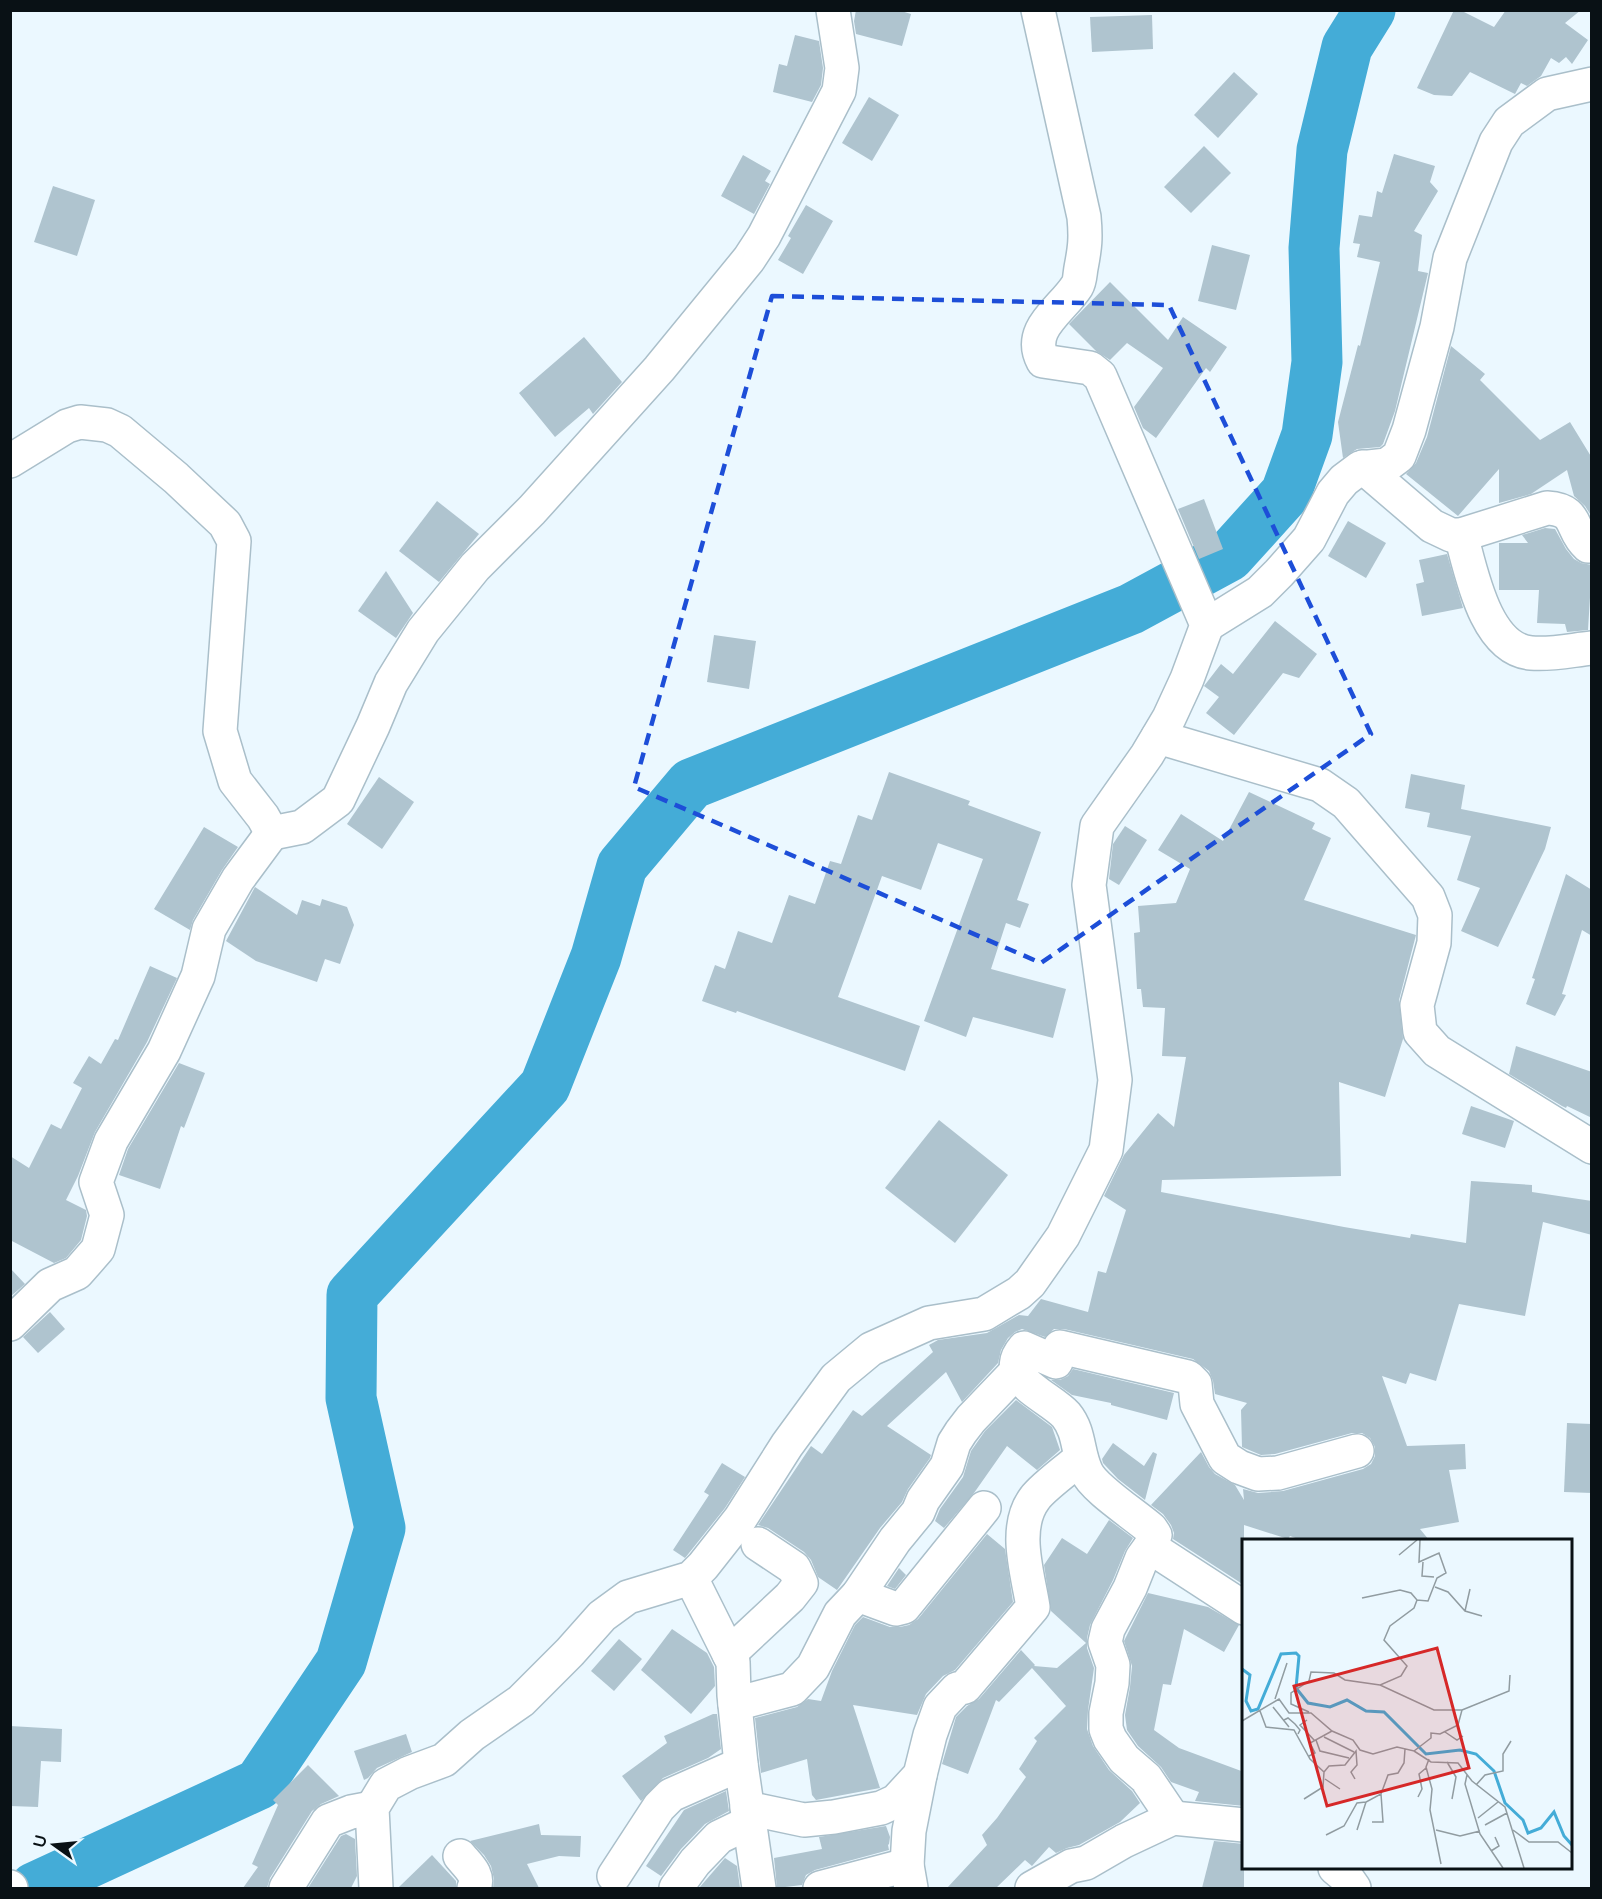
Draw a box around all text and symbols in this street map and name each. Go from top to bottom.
inset map [1242,1539,1572,1869]
north arrow [24,1815,84,1875]
text: U [29,1833,52,1850]

